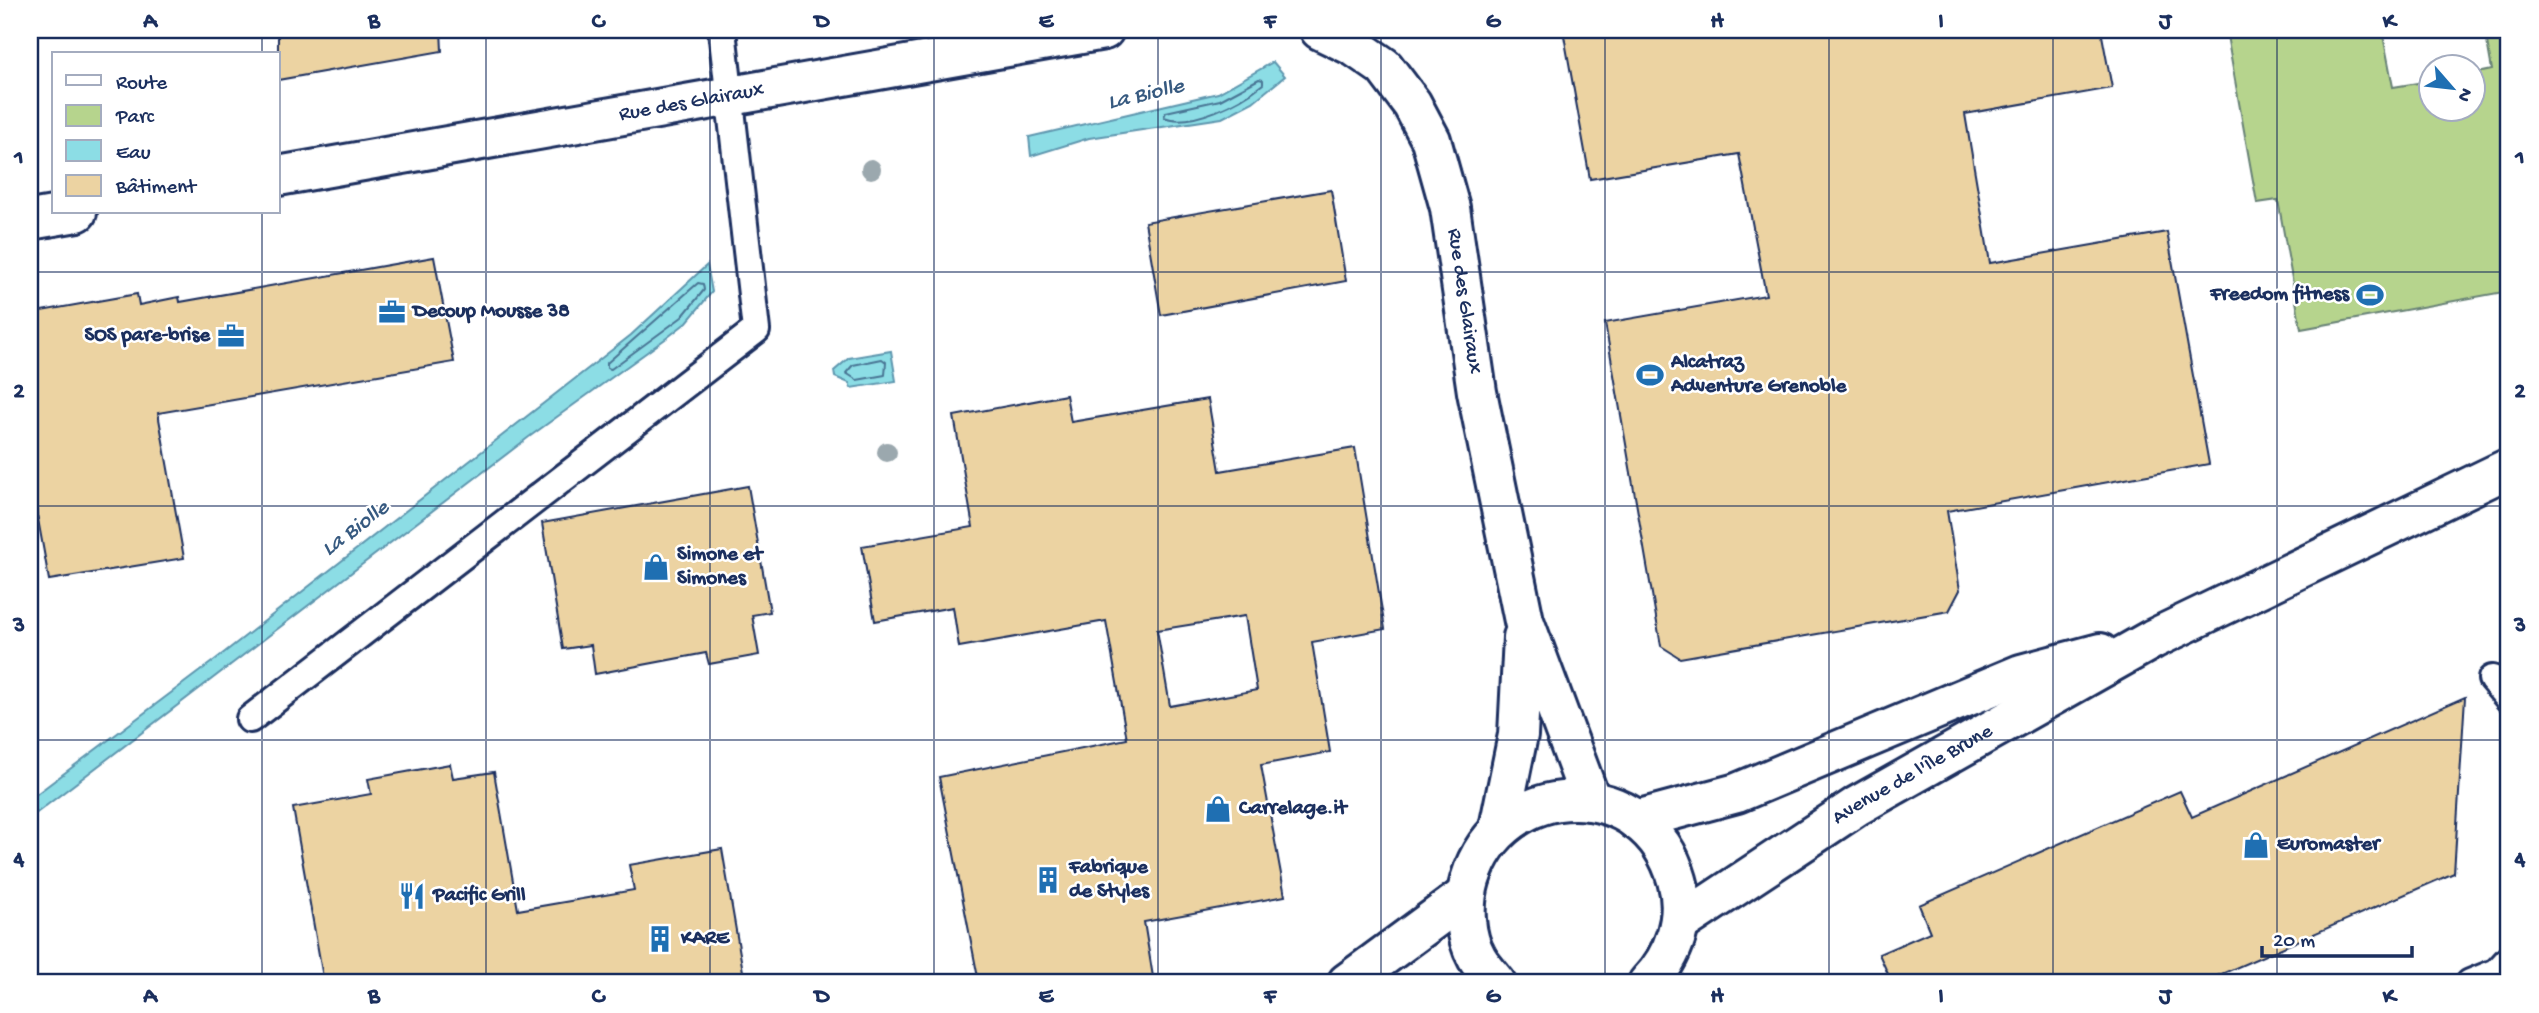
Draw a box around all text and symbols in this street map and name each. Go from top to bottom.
text: A [142,9,158,36]
text: B [367,9,381,36]
text: C [592,9,607,36]
text: D [813,9,831,36]
text: E [1039,9,1055,36]
text: F [1263,9,1278,36]
text: G [1486,9,1502,36]
text: H [1710,9,1724,36]
text: I [1938,9,1944,36]
text: J [2158,9,2173,36]
text: K [2382,9,2399,36]
legend [52,52,280,214]
north arrow [2416,52,2486,122]
text: Route [116,72,168,97]
water label: La Biolle [1105,73,1188,117]
street label: Rue des Glairaux [617,78,766,128]
text: N [2451,83,2477,105]
text: Parc [115,106,155,131]
text: Eau [116,142,151,167]
text: 1 [13,145,24,172]
text: 1 [2514,145,2525,172]
text: Bâtiment [115,176,198,201]
street label: Rue des Glairaux [1441,227,1487,376]
sports icon: Freedom fitness [2355,280,2385,310]
place label: Freedom fitness [2209,283,2350,308]
office icon: Decoup Mousse 38 [377,297,407,327]
place label: Decoup Mousse 38 [411,300,570,325]
office icon: SOS pare-brise [216,321,246,351]
place label: SOS pare-brise [84,324,211,349]
place label: Alcatraz Adventure Grenoble [1670,351,1848,400]
sports icon: Alcatraz Adventure Grenoble [1635,360,1665,390]
text: 2 [13,379,25,406]
text: 2 [2514,379,2526,406]
water label: La Biolle [317,494,396,563]
place label: Simone et Simones [677,543,765,592]
shop icon: Simone et Simones [641,552,671,582]
text: 3 [12,613,25,640]
text: 3 [2513,613,2526,640]
street label: Avenue de l'Île Brune [1828,719,1998,831]
shop icon: Carrelage.it [1203,794,1233,824]
place label: Carrelage.it [1238,797,1349,822]
shop icon: Euromaster [2241,830,2271,860]
place label: Euromaster [2277,833,2382,858]
text: 4 [13,847,25,874]
text: 4 [2514,847,2526,874]
place label: Fabrique de Styles [1068,856,1150,905]
building icon: Fabrique de Styles [1033,865,1063,895]
restaurant icon: Pacific Grill [397,881,427,911]
place label: Pacific Grill [432,884,526,909]
scale bar [2262,915,2413,959]
building icon: KARE [645,924,675,954]
place label: KARE [680,927,731,952]
text: 20 m [2273,930,2315,955]
text: A [142,984,158,1011]
text: B [367,984,381,1011]
text: C [592,984,607,1011]
text: D [813,984,831,1011]
text: E [1039,984,1055,1011]
text: F [1263,984,1278,1011]
text: G [1486,984,1502,1011]
text: H [1710,984,1724,1011]
text: I [1938,984,1944,1011]
text: J [2158,984,2173,1011]
text: K [2382,984,2399,1011]

